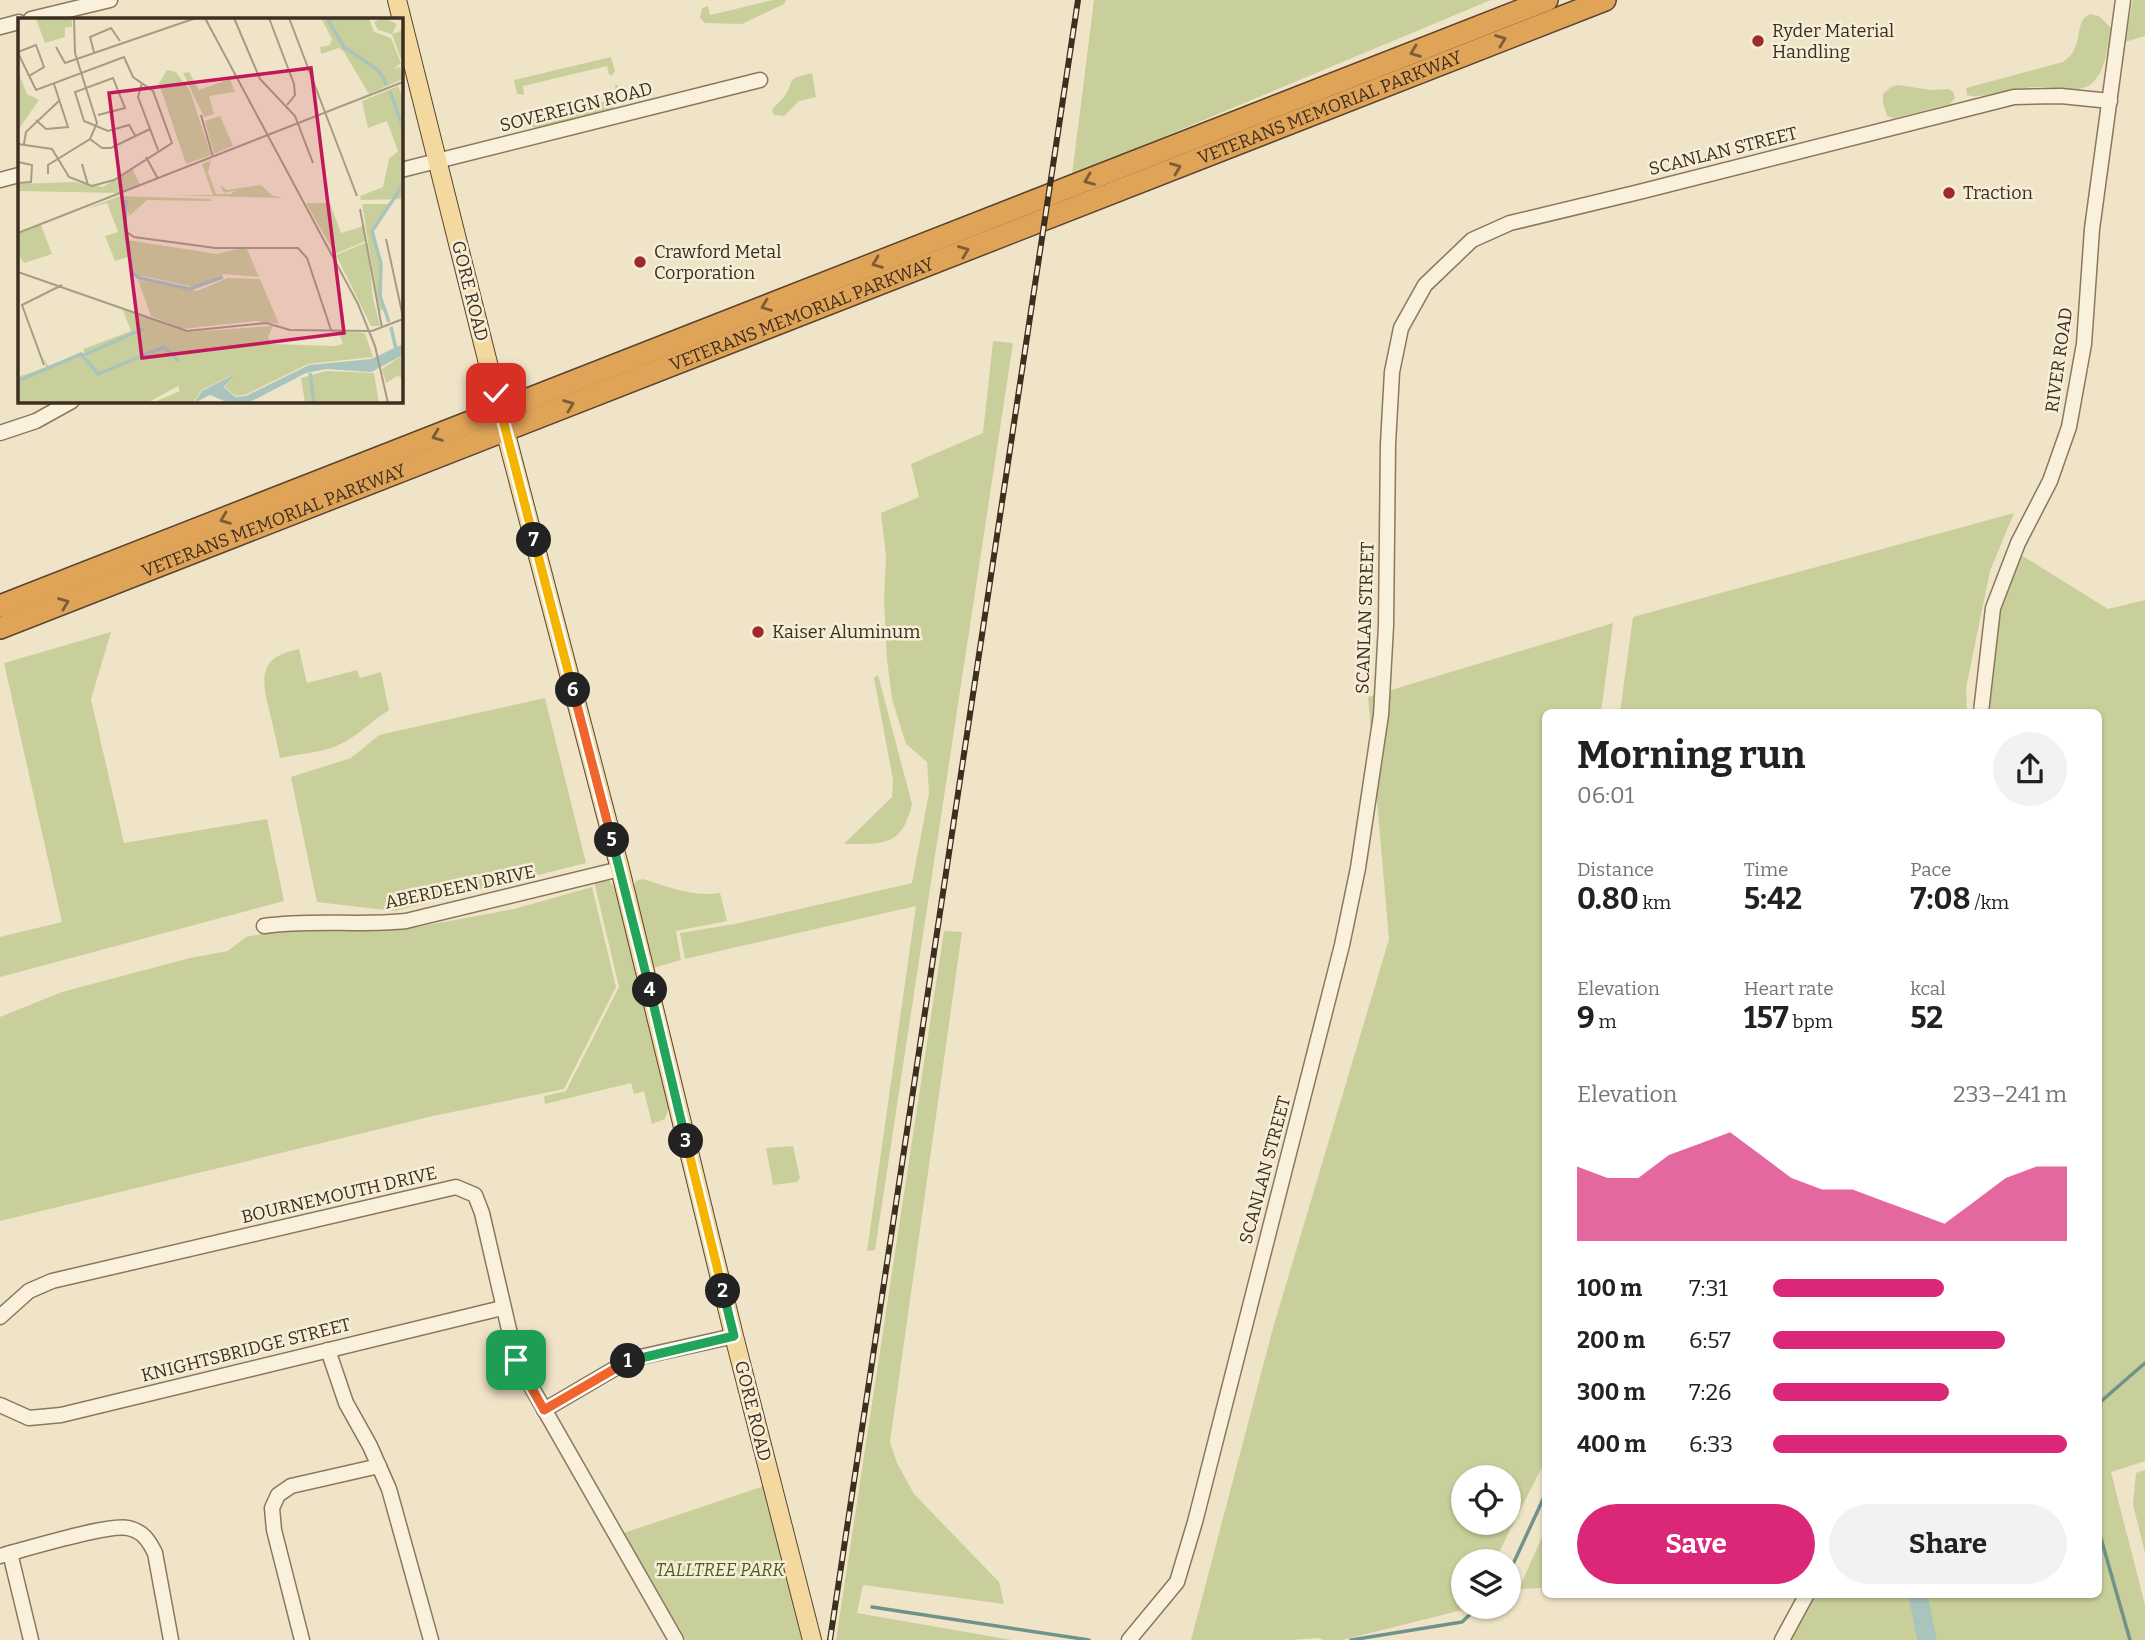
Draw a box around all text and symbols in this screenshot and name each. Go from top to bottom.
inset map [18,18,402,402]
place label: Ryder Material Handling [1772,20,1894,63]
marker: Ryder Material Handling [1750,33,1766,49]
one-way arrow [1495,35,1507,49]
one-way arrow [1409,43,1421,57]
street label: VETERANS MEMORIAL PARKWAY [1195,46,1466,169]
street label: SOVEREIGN ROAD [497,77,655,137]
street label: SCANLAN STREET [1646,122,1800,180]
one-way arrow [1169,162,1181,176]
one-way arrow [1084,171,1096,185]
place label: Traction [1963,182,2034,204]
marker: Traction [1941,185,1957,201]
street label: GORE ROAD [447,238,493,344]
place label: Crawford Metal Corporation [654,241,781,284]
one-way arrow [957,245,969,259]
street label: VETERANS MEMORIAL PARKWAY [667,253,937,376]
marker: Crawford Metal Corporation [632,254,648,270]
one-way arrow [872,254,884,268]
one-way arrow [761,298,773,312]
street label: RIVER ROAD [2041,306,2077,414]
pin [466,363,526,423]
icon: check [477,374,515,412]
one-way arrow [563,400,575,414]
one-way arrow [431,427,443,441]
street label: VETERANS MEMORIAL PARKWAY [139,459,409,582]
one-way arrow [219,510,231,524]
pin: 7 [516,522,552,558]
text: 7 [528,528,539,551]
street label: SCANLAN STREET [1351,541,1379,695]
one-way arrow [57,598,69,612]
place label: Kaiser Aluminum [772,621,920,643]
marker: Kaiser Aluminum [750,624,766,640]
pin: 6 [556,672,590,708]
text: 6 [567,678,578,701]
text: Morning run [1577,732,1805,778]
button: share [1993,732,2067,806]
text: 06:01 [1577,781,1634,809]
pin: 5 [594,822,630,858]
text: 5 [606,828,617,851]
text: Distance [1577,858,1654,881]
text: Time [1744,858,1789,881]
text: Pace [1910,858,1951,881]
street label: ABERDEEN DRIVE [383,860,537,914]
text: 0.80 [1577,881,1639,917]
text: 5:42 [1744,881,1802,917]
text: 7:08 [1910,881,1971,917]
text: km [1639,891,1671,914]
text: /km [1971,891,2009,914]
pin: 4 [632,972,668,1007]
text: Elevation [1577,977,1660,1000]
text: Heart rate [1744,977,1834,1000]
text: kcal [1910,977,1946,1000]
text: 4 [644,978,655,1001]
text: 9 [1577,1000,1595,1036]
text: 157 [1744,1000,1789,1036]
text: 52 [1910,1000,1943,1036]
text: m [1595,1010,1617,1033]
text: bpm [1789,1010,1833,1033]
text: Elevation [1577,1080,1677,1108]
text: 233–241 m [1953,1080,2067,1108]
street label: SCANLAN STREET [1235,1093,1295,1246]
pin: 3 [668,1124,704,1158]
text: 3 [680,1129,691,1152]
street label: BOURNEMOUTH DRIVE [239,1162,439,1228]
pin: 2 [706,1274,740,1308]
text: 100 m [1577,1274,1642,1302]
text: 7:31 [1689,1274,1728,1302]
text: 2 [717,1279,728,1302]
street label: KNIGHTSBRIDGE STREET [139,1313,353,1387]
text: 200 m [1577,1326,1645,1354]
text: 6:57 [1689,1326,1731,1354]
pin [486,1330,546,1390]
icon: arrive [497,1341,535,1379]
pin: 1 [610,1344,646,1378]
text: 1 [623,1349,632,1372]
street label: GORE ROAD [730,1358,776,1464]
text: 300 m [1577,1378,1646,1406]
text: 7:26 [1689,1378,1731,1406]
text: 400 m [1577,1430,1646,1458]
text: 6:33 [1689,1430,1733,1458]
map controls [1451,1465,1521,1619]
button: locate [1451,1465,1521,1535]
button: Save [1577,1504,1815,1584]
button: Share [1829,1504,2067,1584]
button: layers [1451,1549,1521,1619]
park label: TALLTREE PARK [655,1559,785,1581]

